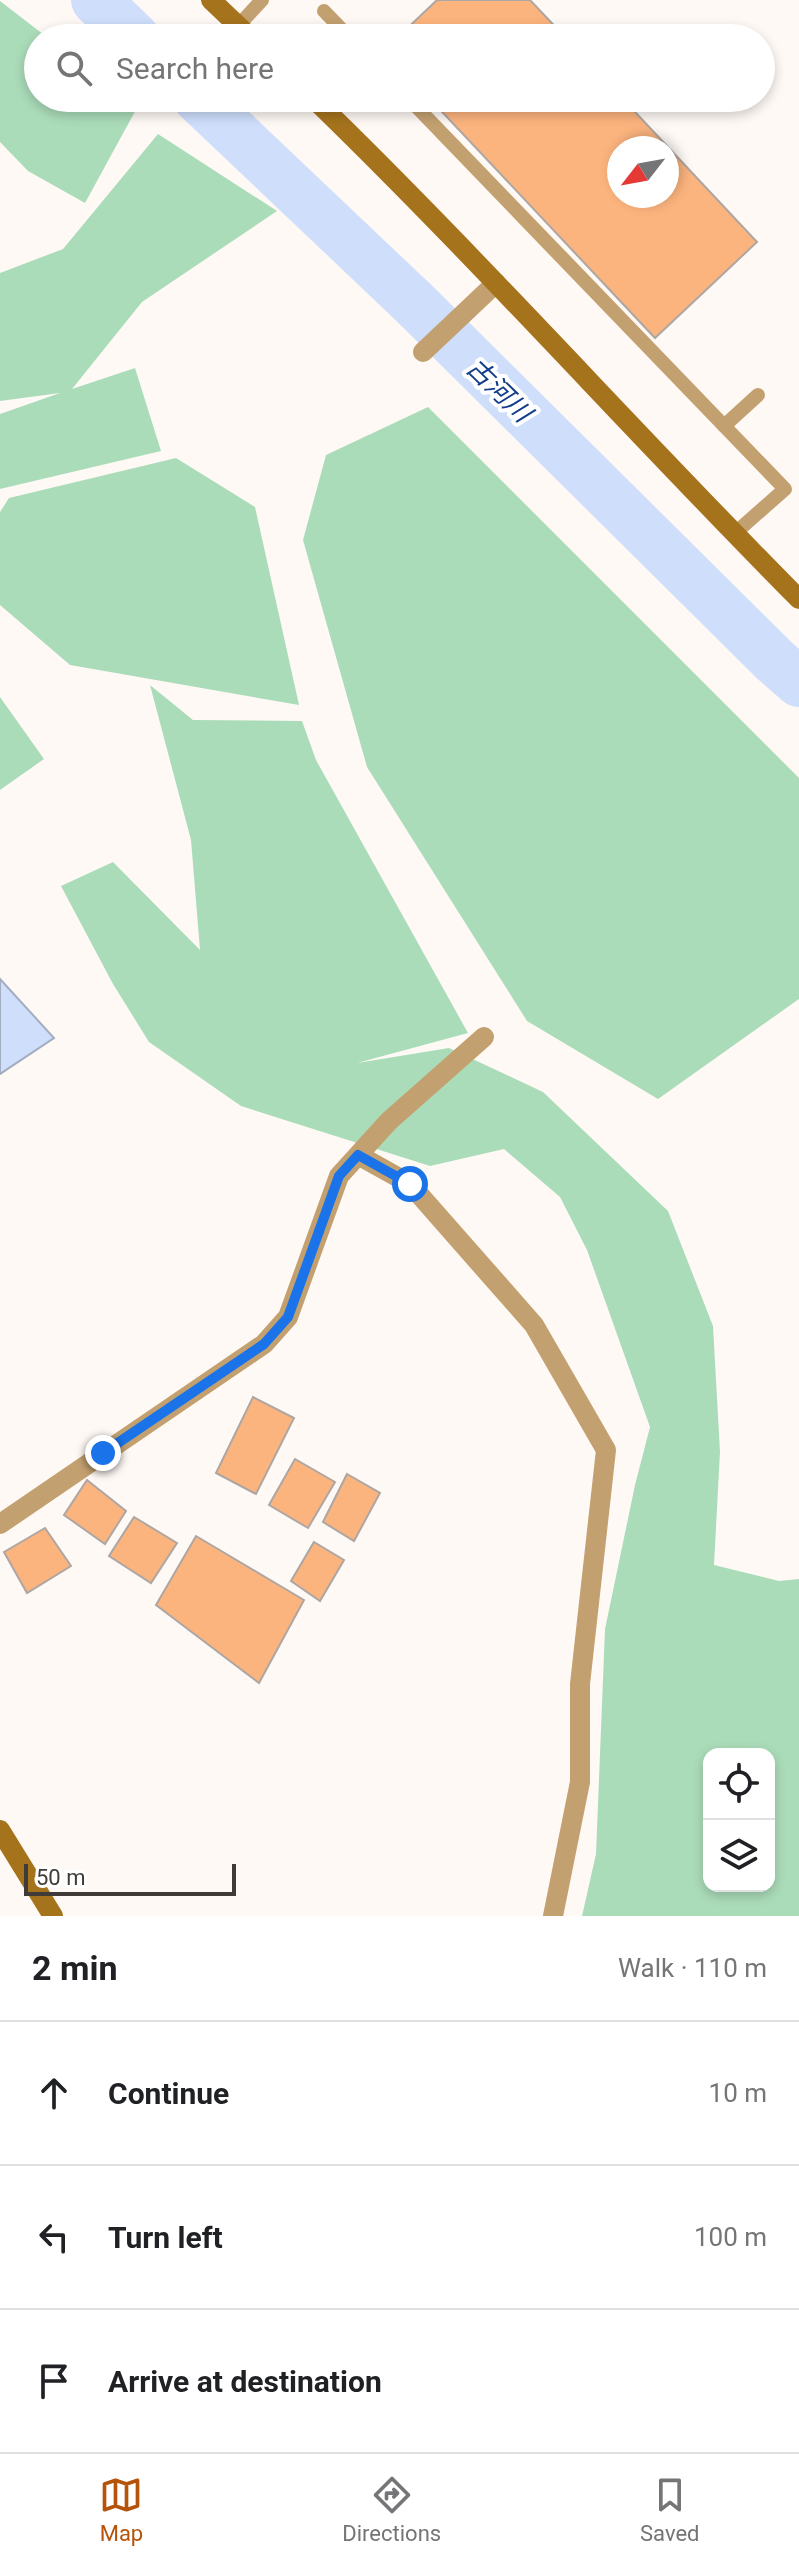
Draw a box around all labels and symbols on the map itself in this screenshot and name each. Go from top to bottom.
north arrow [607,136,679,208]
water label: 古河川 [461,352,540,430]
route start [392,1166,428,1202]
route end [85,1435,121,1471]
scale bar [24,1860,236,1896]

